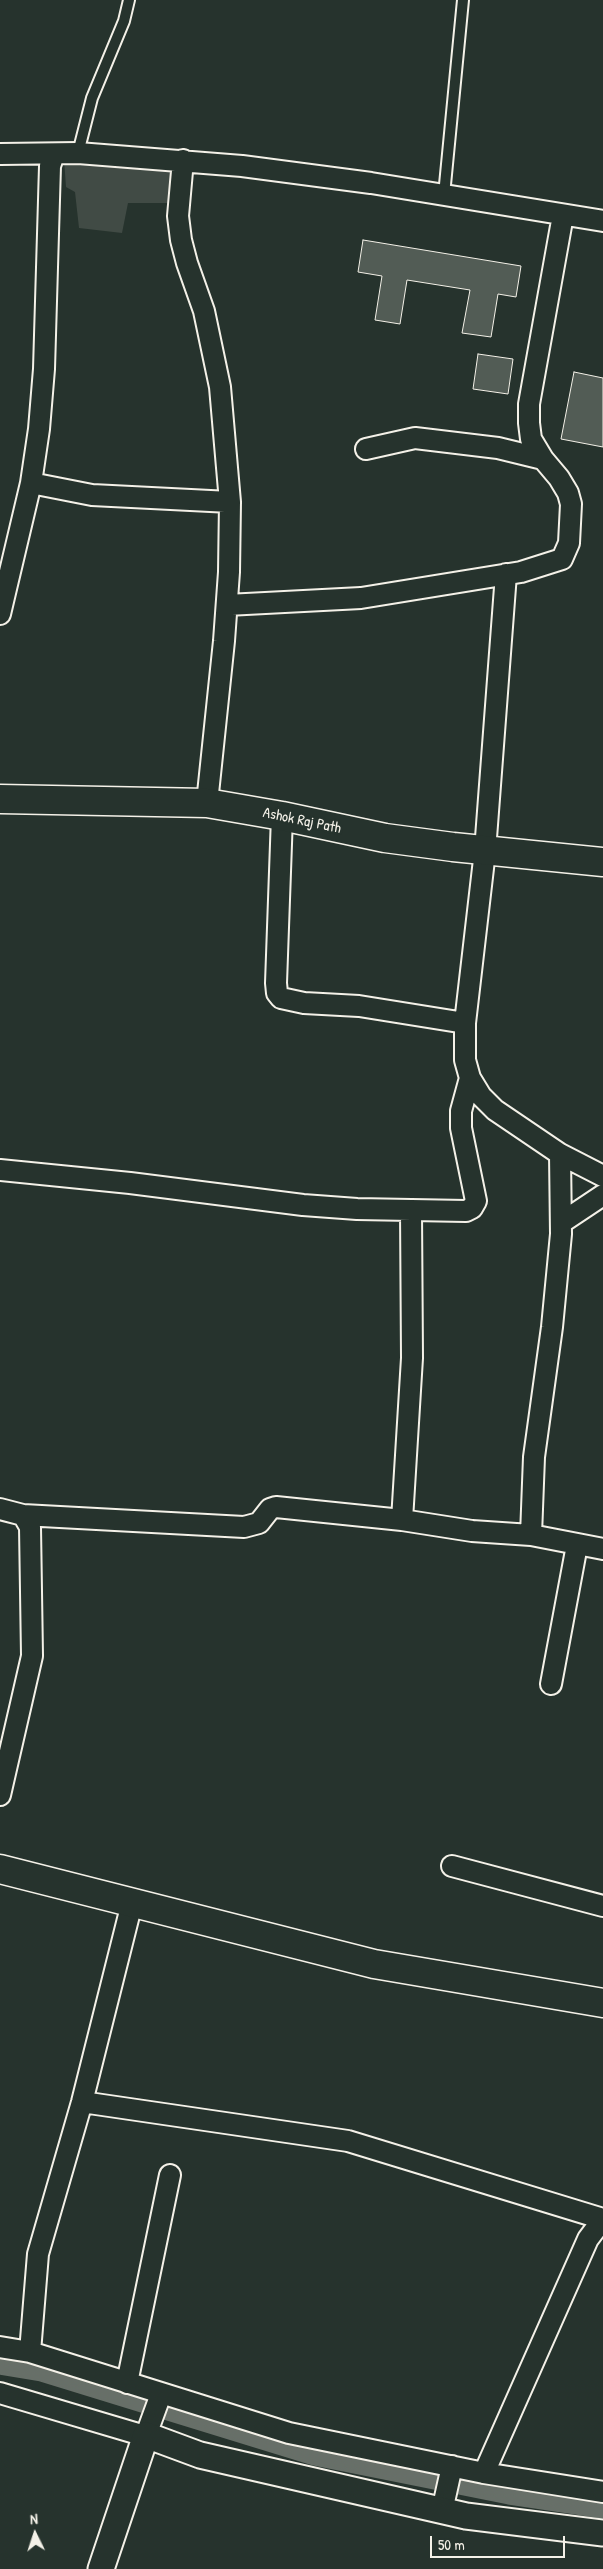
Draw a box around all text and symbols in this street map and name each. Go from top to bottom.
street label: Ashok Raj Path [261,804,343,838]
north arrow [10,2509,60,2559]
text: N [30,2509,38,2528]
scale bar [433,2526,568,2558]
text: 50 m [438,2534,465,2555]

